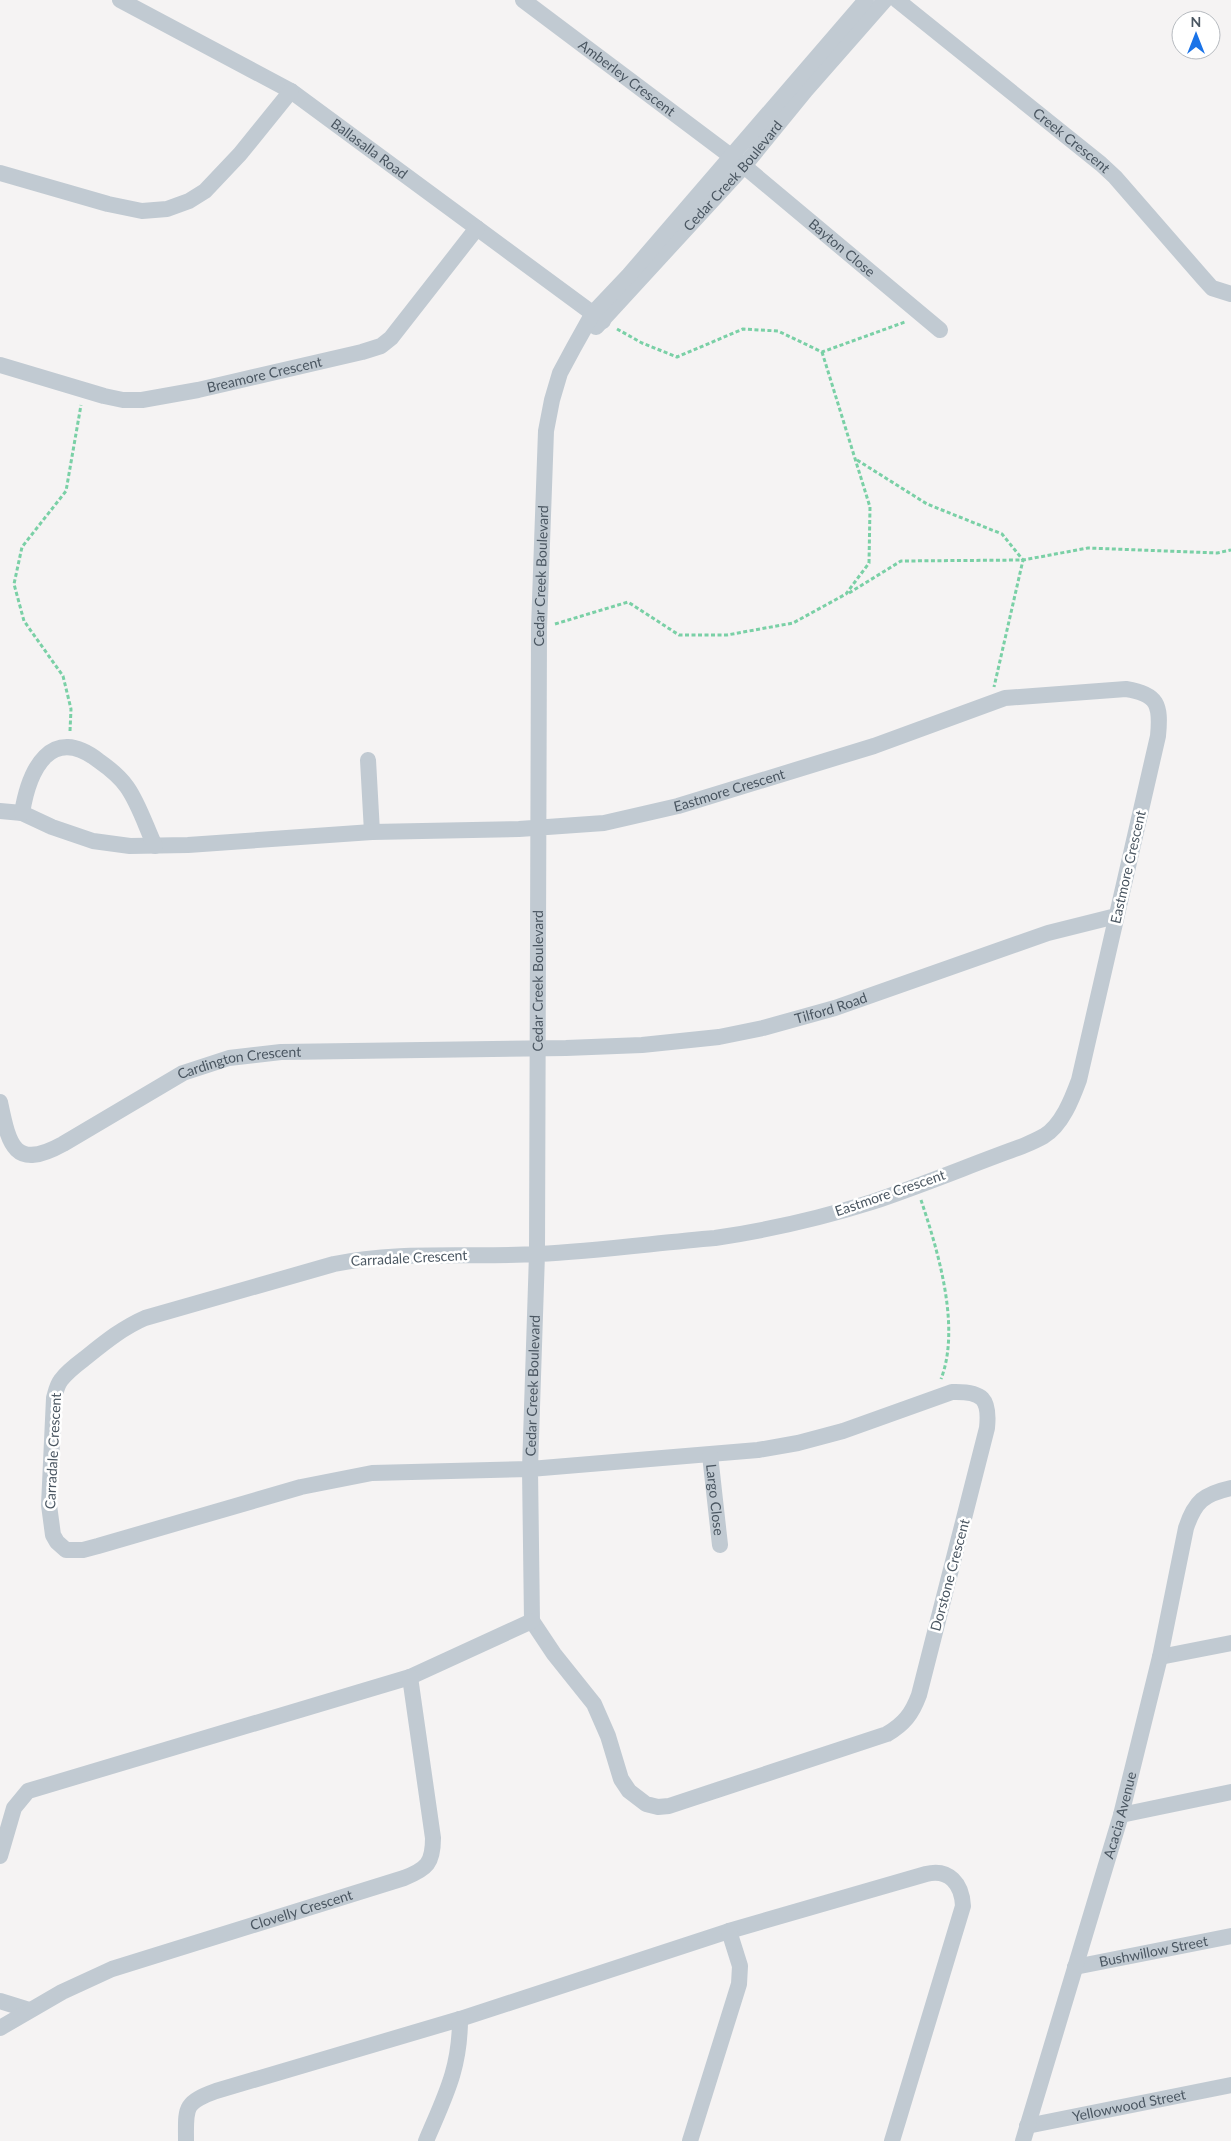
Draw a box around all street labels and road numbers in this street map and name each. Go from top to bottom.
street label: Amberley Crescent [576,36,679,119]
street label: Creek Crescent [1030,104,1114,176]
street label: Ballasalla Road [328,115,411,182]
street label: Cedar Creek Boulevard [680,117,786,234]
street label: Bayton Close [806,215,879,280]
street label: Breamore Crescent [205,353,324,396]
street label: Cedar Creek Boulevard [530,505,551,647]
street label: Eastmore Crescent [672,765,787,815]
street label: Eastmore Crescent [1106,809,1149,925]
street label: Cedar Creek Boulevard [529,910,546,1052]
street label: Tilford Road [793,988,869,1027]
street label: Cardington Crescent [174,1043,301,1083]
street label: Eastmore Crescent [832,1166,947,1219]
street label: Carradale Crescent [350,1246,468,1269]
street label: Cedar Creek Boulevard [521,1315,543,1457]
street label: Carradale Crescent [41,1392,64,1510]
street label: Largo Close [703,1463,728,1536]
street label: Dorstone Crescent [926,1517,973,1633]
street label: Acacia Avenue [1099,1770,1139,1861]
street label: Clovelly Crescent [248,1886,354,1933]
street label: Bushwillow Street [1097,1932,1209,1970]
street label: Yellowwood Street [1071,2085,1187,2125]

